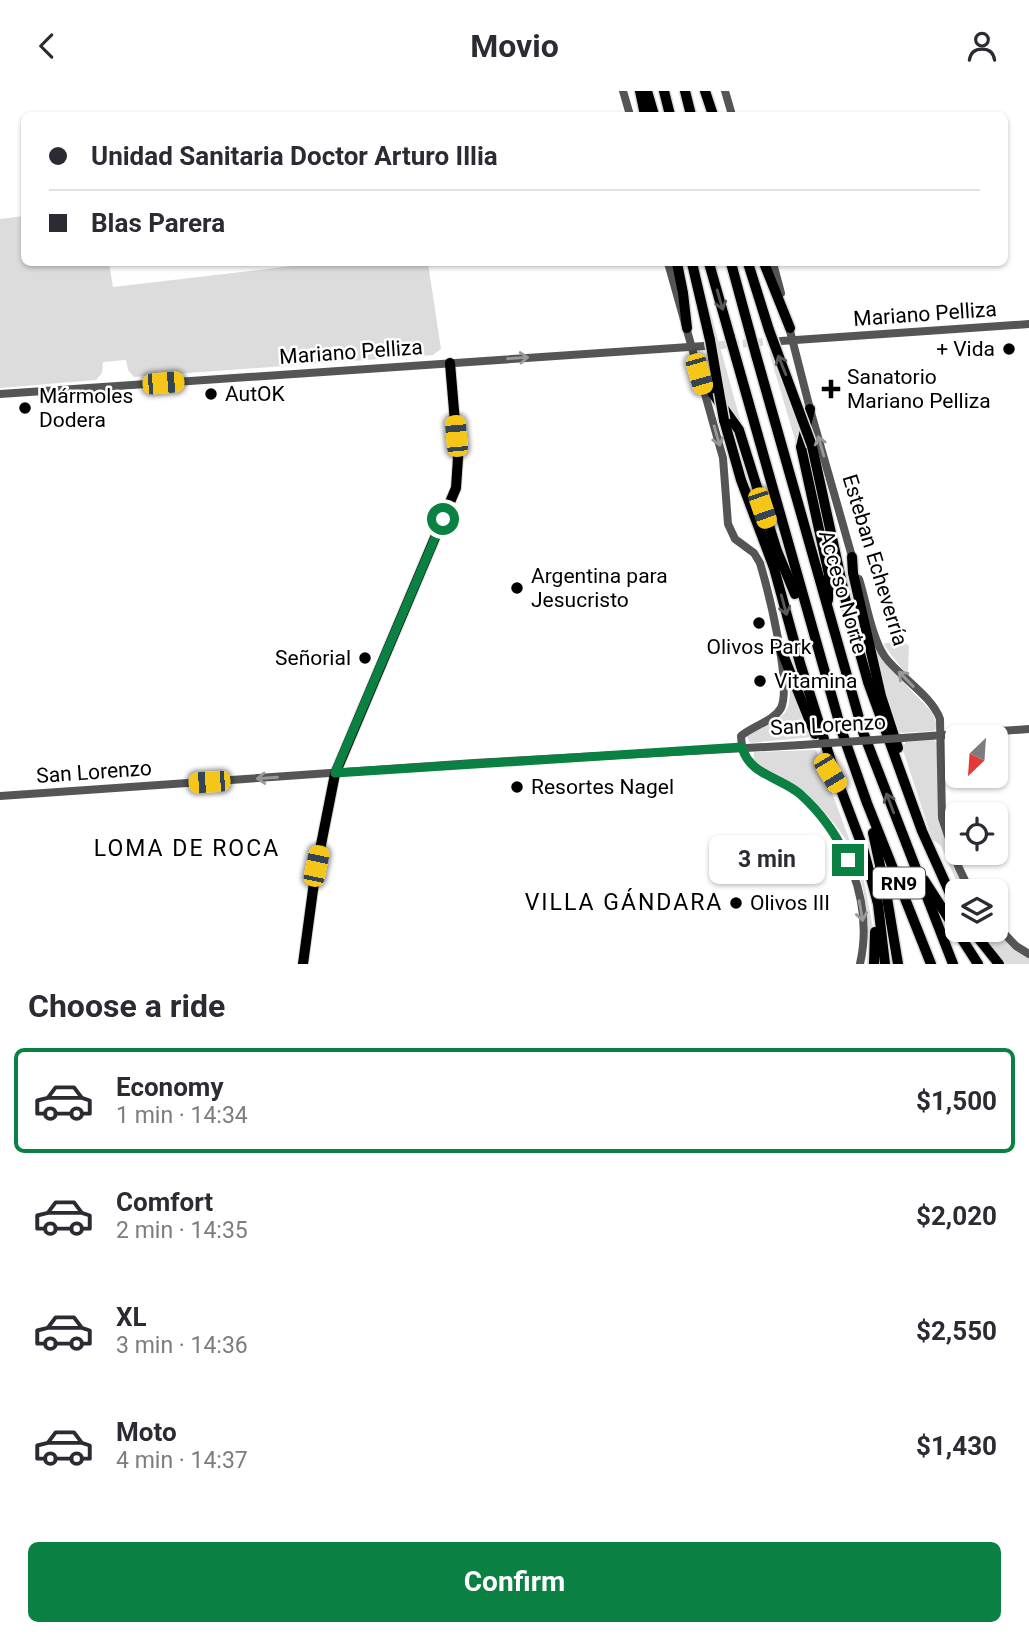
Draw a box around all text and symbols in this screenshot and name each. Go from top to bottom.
icon: back [28,27,66,65]
text: Movio [470,27,559,65]
icon: person [963,27,1001,65]
text: Unidad Sanitaria Doctor Arturo Illia [91,141,498,171]
text: Blas Parera [91,208,225,238]
one-way arrow [714,288,727,310]
street label: Mariano Pelliza [853,297,997,331]
street label: Mariano Pelliza [279,335,423,369]
place label: + Vida [936,337,995,361]
marker: + Vida [1001,341,1017,357]
car [684,351,715,397]
one-way arrow [506,352,529,365]
one-way arrow [774,354,787,376]
place label: Sanatorio Mariano Pelliza [847,365,991,413]
car [142,371,185,395]
marker: Sanatorio Mariano Pelliza [821,379,841,399]
place label: AutOK [225,382,285,406]
place label: Mármoles Dodera [39,384,133,432]
marker: AutOK [203,386,219,402]
marker: Mármoles Dodera [17,400,33,416]
car [444,414,469,458]
one-way arrow [711,425,724,447]
one-way arrow [814,435,827,457]
street label: Esteban Echeverría [837,471,913,649]
car [746,485,779,531]
route start [427,503,459,535]
street label: Acceso Norte [814,527,872,657]
place label: Argentina para Jesucristo [531,564,668,612]
marker: Argentina para Jesucristo [509,580,525,596]
one-way arrow [778,593,791,616]
marker: Olivos Park [751,615,767,631]
place label: Olivos Park [706,635,812,659]
place label: Señorial [275,646,351,670]
marker: Señorial [357,650,373,666]
place label: Vitamina [774,669,857,693]
one-way arrow [898,671,915,688]
marker: Vitamina [752,673,768,689]
street label: San Lorenzo [770,710,887,740]
north arrow [945,725,1008,787]
map controls [945,725,1008,942]
car [811,750,850,796]
street label: San Lorenzo [35,756,153,788]
car [188,770,231,794]
one-way arrow [256,772,279,785]
place label: Resortes Nagel [531,775,674,799]
marker: Resortes Nagel [509,779,525,795]
one-way arrow [883,792,895,814]
button: locate [945,802,1008,865]
district label: LOMA DE ROCA [94,835,280,862]
callout: 3 min [708,835,824,885]
car [302,843,331,889]
route end [832,844,864,876]
text: 3 min [738,846,796,873]
road number: RN9 [873,867,925,898]
button: layers [945,879,1008,942]
district label: VILLA GÁNDARA [525,888,723,916]
place label: Olivos III [750,891,830,915]
marker: Olivos III [728,895,744,911]
one-way arrow [855,899,869,922]
text: Choose a ride [28,987,225,1025]
icon: car [32,1069,95,1132]
text: Economy [116,1072,223,1102]
text: $1,500 [916,1086,997,1116]
text: 1 min · 14:34 [116,1102,248,1129]
icon: car [32,1184,95,1247]
text: Comfort [116,1187,213,1217]
text: $2,020 [916,1201,997,1231]
text: 2 min · 14:35 [116,1217,248,1244]
icon: car [32,1299,95,1362]
text: XL [116,1302,147,1332]
text: $2,550 [916,1316,997,1346]
text: 3 min · 14:36 [116,1332,248,1359]
icon: car [32,1414,95,1477]
text: Moto [116,1417,177,1447]
text: $1,430 [916,1431,997,1461]
text: 4 min · 14:37 [116,1447,248,1474]
button: Confirm [28,1542,1001,1622]

